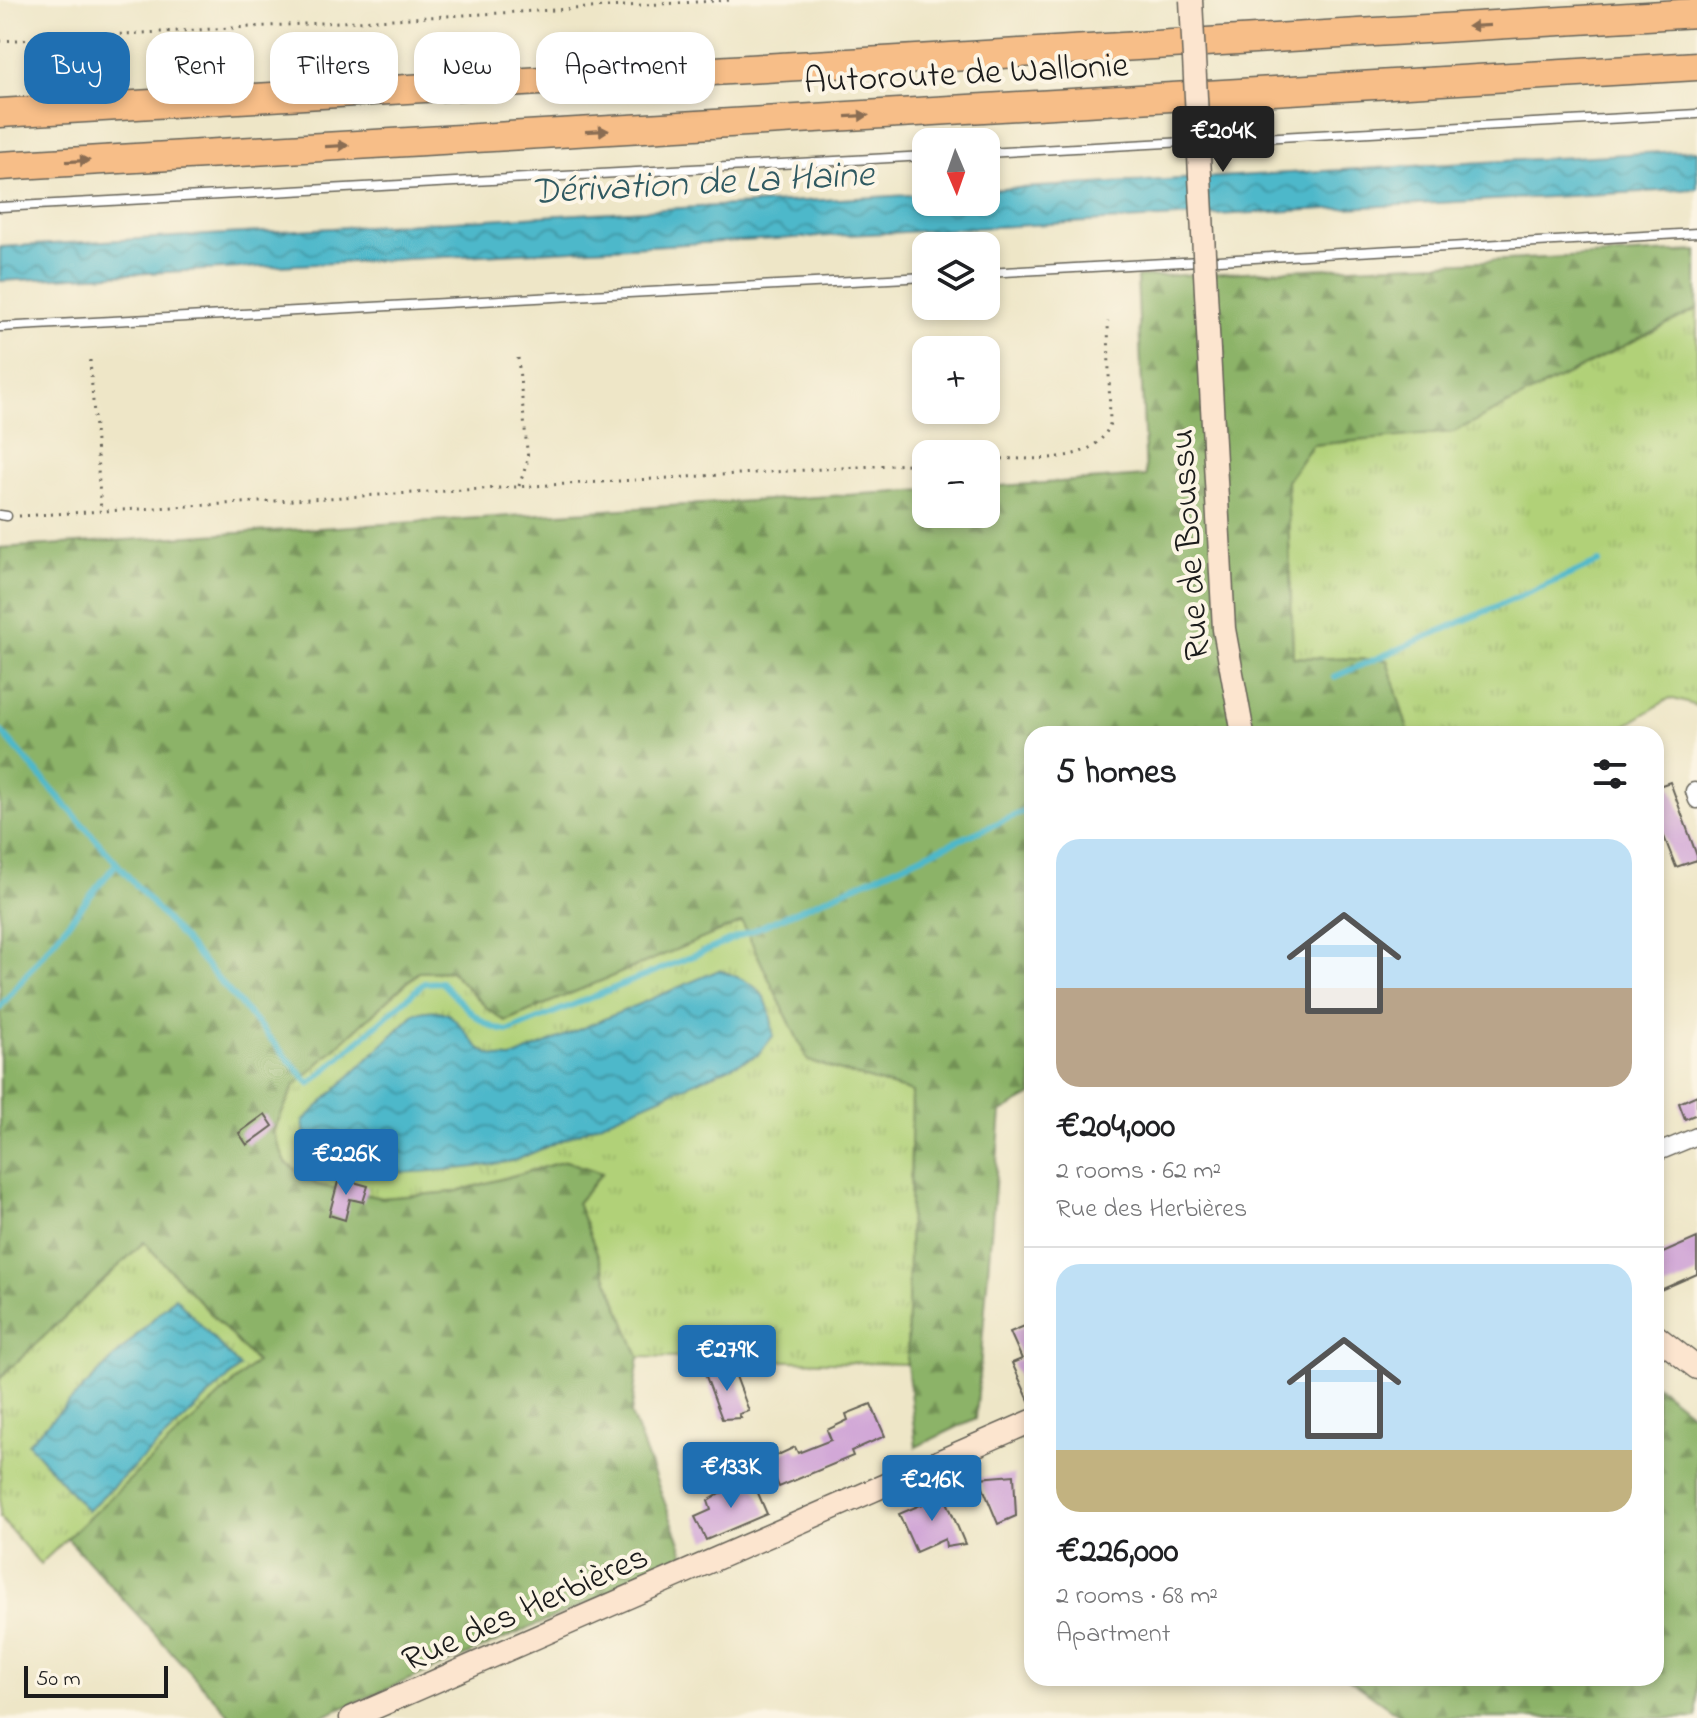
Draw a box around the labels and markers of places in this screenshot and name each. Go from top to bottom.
pin: €204K [1167,106,1279,174]
pin: €226K [290,1129,402,1197]
pin: €279K [671,1325,783,1393]
pin: €133K [675,1442,787,1510]
pin: €216K [876,1455,988,1523]

